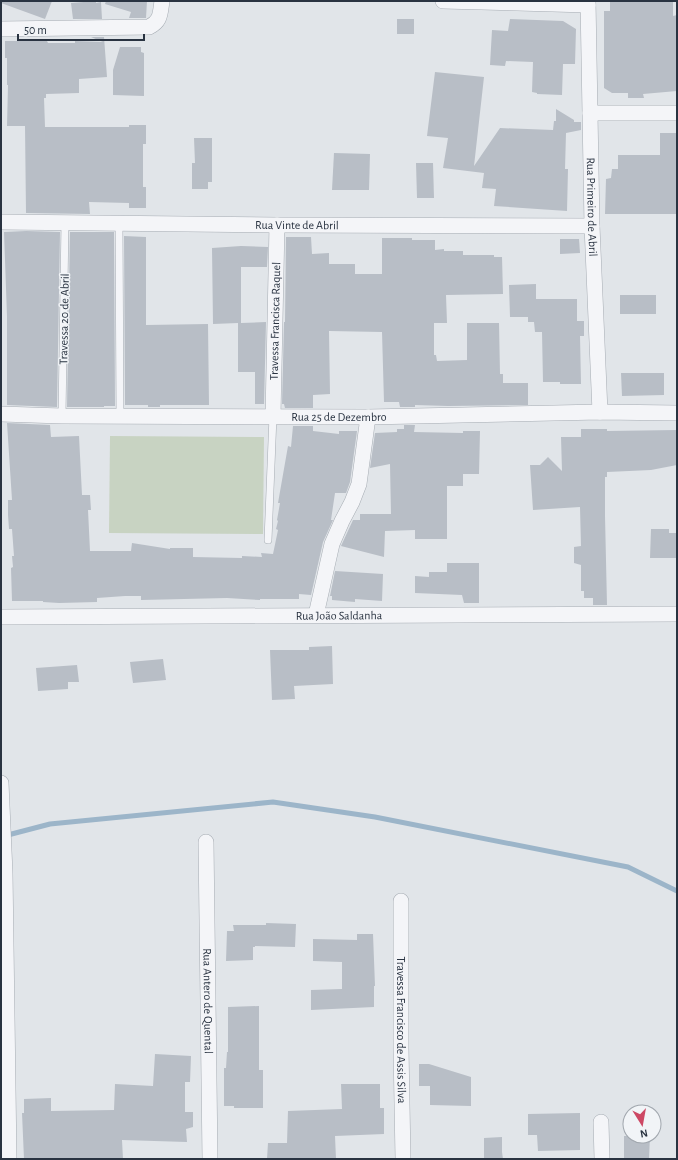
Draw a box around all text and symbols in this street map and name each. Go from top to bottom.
scale bar [18,16,144,42]
text: 50 m [24,24,47,36]
street label: Rua Primeiro de Abril [585,157,599,257]
street label: Rua Vinte de Abril [255,219,339,231]
street label: Travessa Francisca Raquel [268,262,282,380]
street label: Travessa 20 de Abril [57,273,71,365]
street label: Rua 25 de Dezembro [291,411,387,423]
street label: Rua João Saldanha [296,609,383,622]
street label: Rua Antero de Quental [201,948,215,1054]
street label: Travessa Francisco de Assis Silva [395,957,408,1104]
north arrow [622,1104,662,1144]
text: N [639,1127,649,1139]

